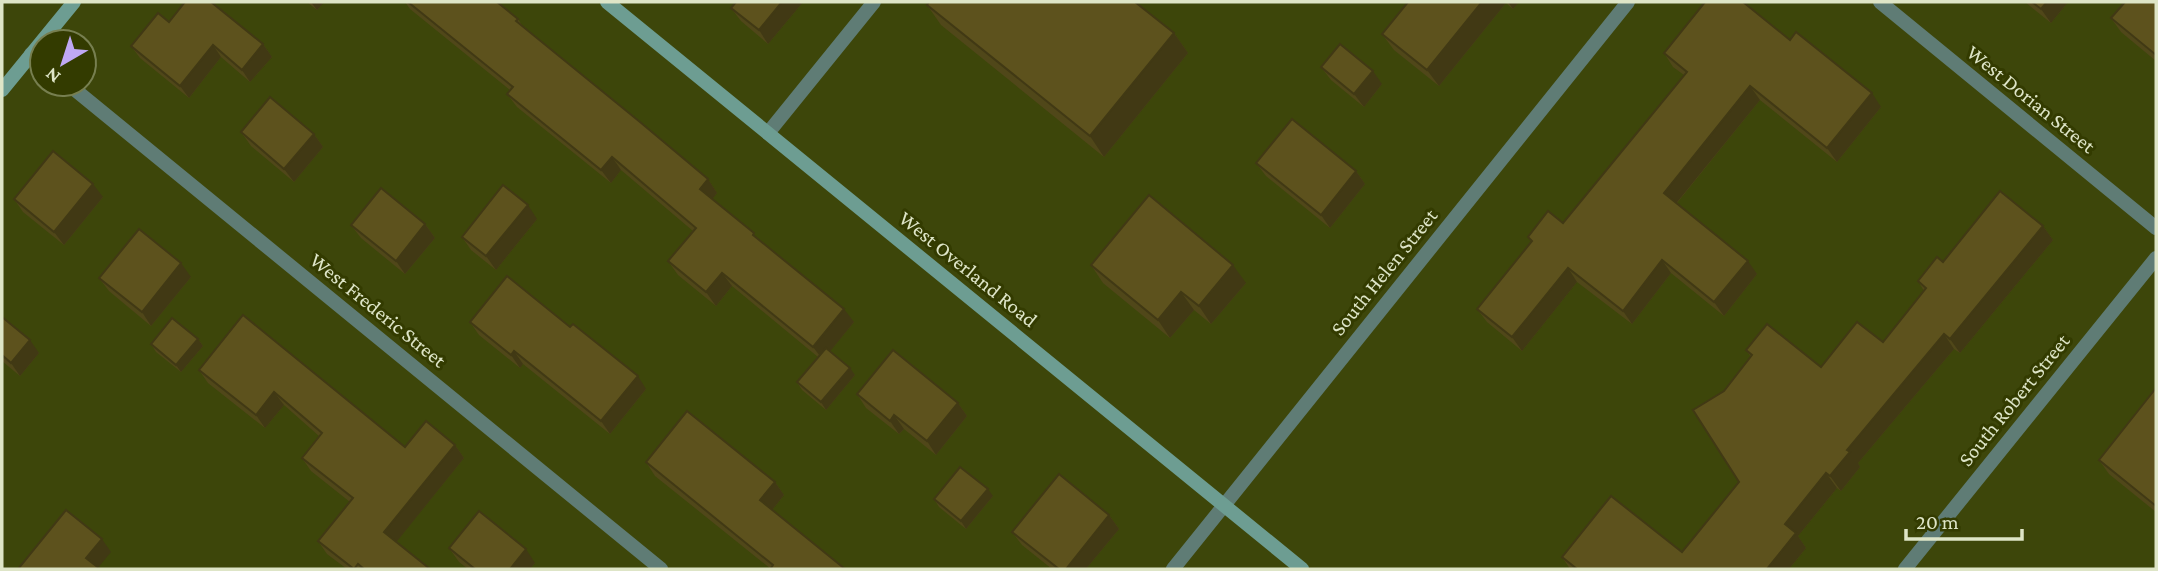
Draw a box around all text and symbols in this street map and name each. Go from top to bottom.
north arrow [28,28,98,98]
street label: West Dorian Street [1962,40,2101,159]
text: N [41,64,64,88]
street label: South Helen Street [1326,203,1443,340]
street label: West Overland Road [894,206,1042,332]
street label: West Frederic Street [305,248,452,373]
street label: South Robert Street [1953,328,2075,471]
scale bar [1906,498,2022,542]
text: 20 m [1916,510,1959,534]

